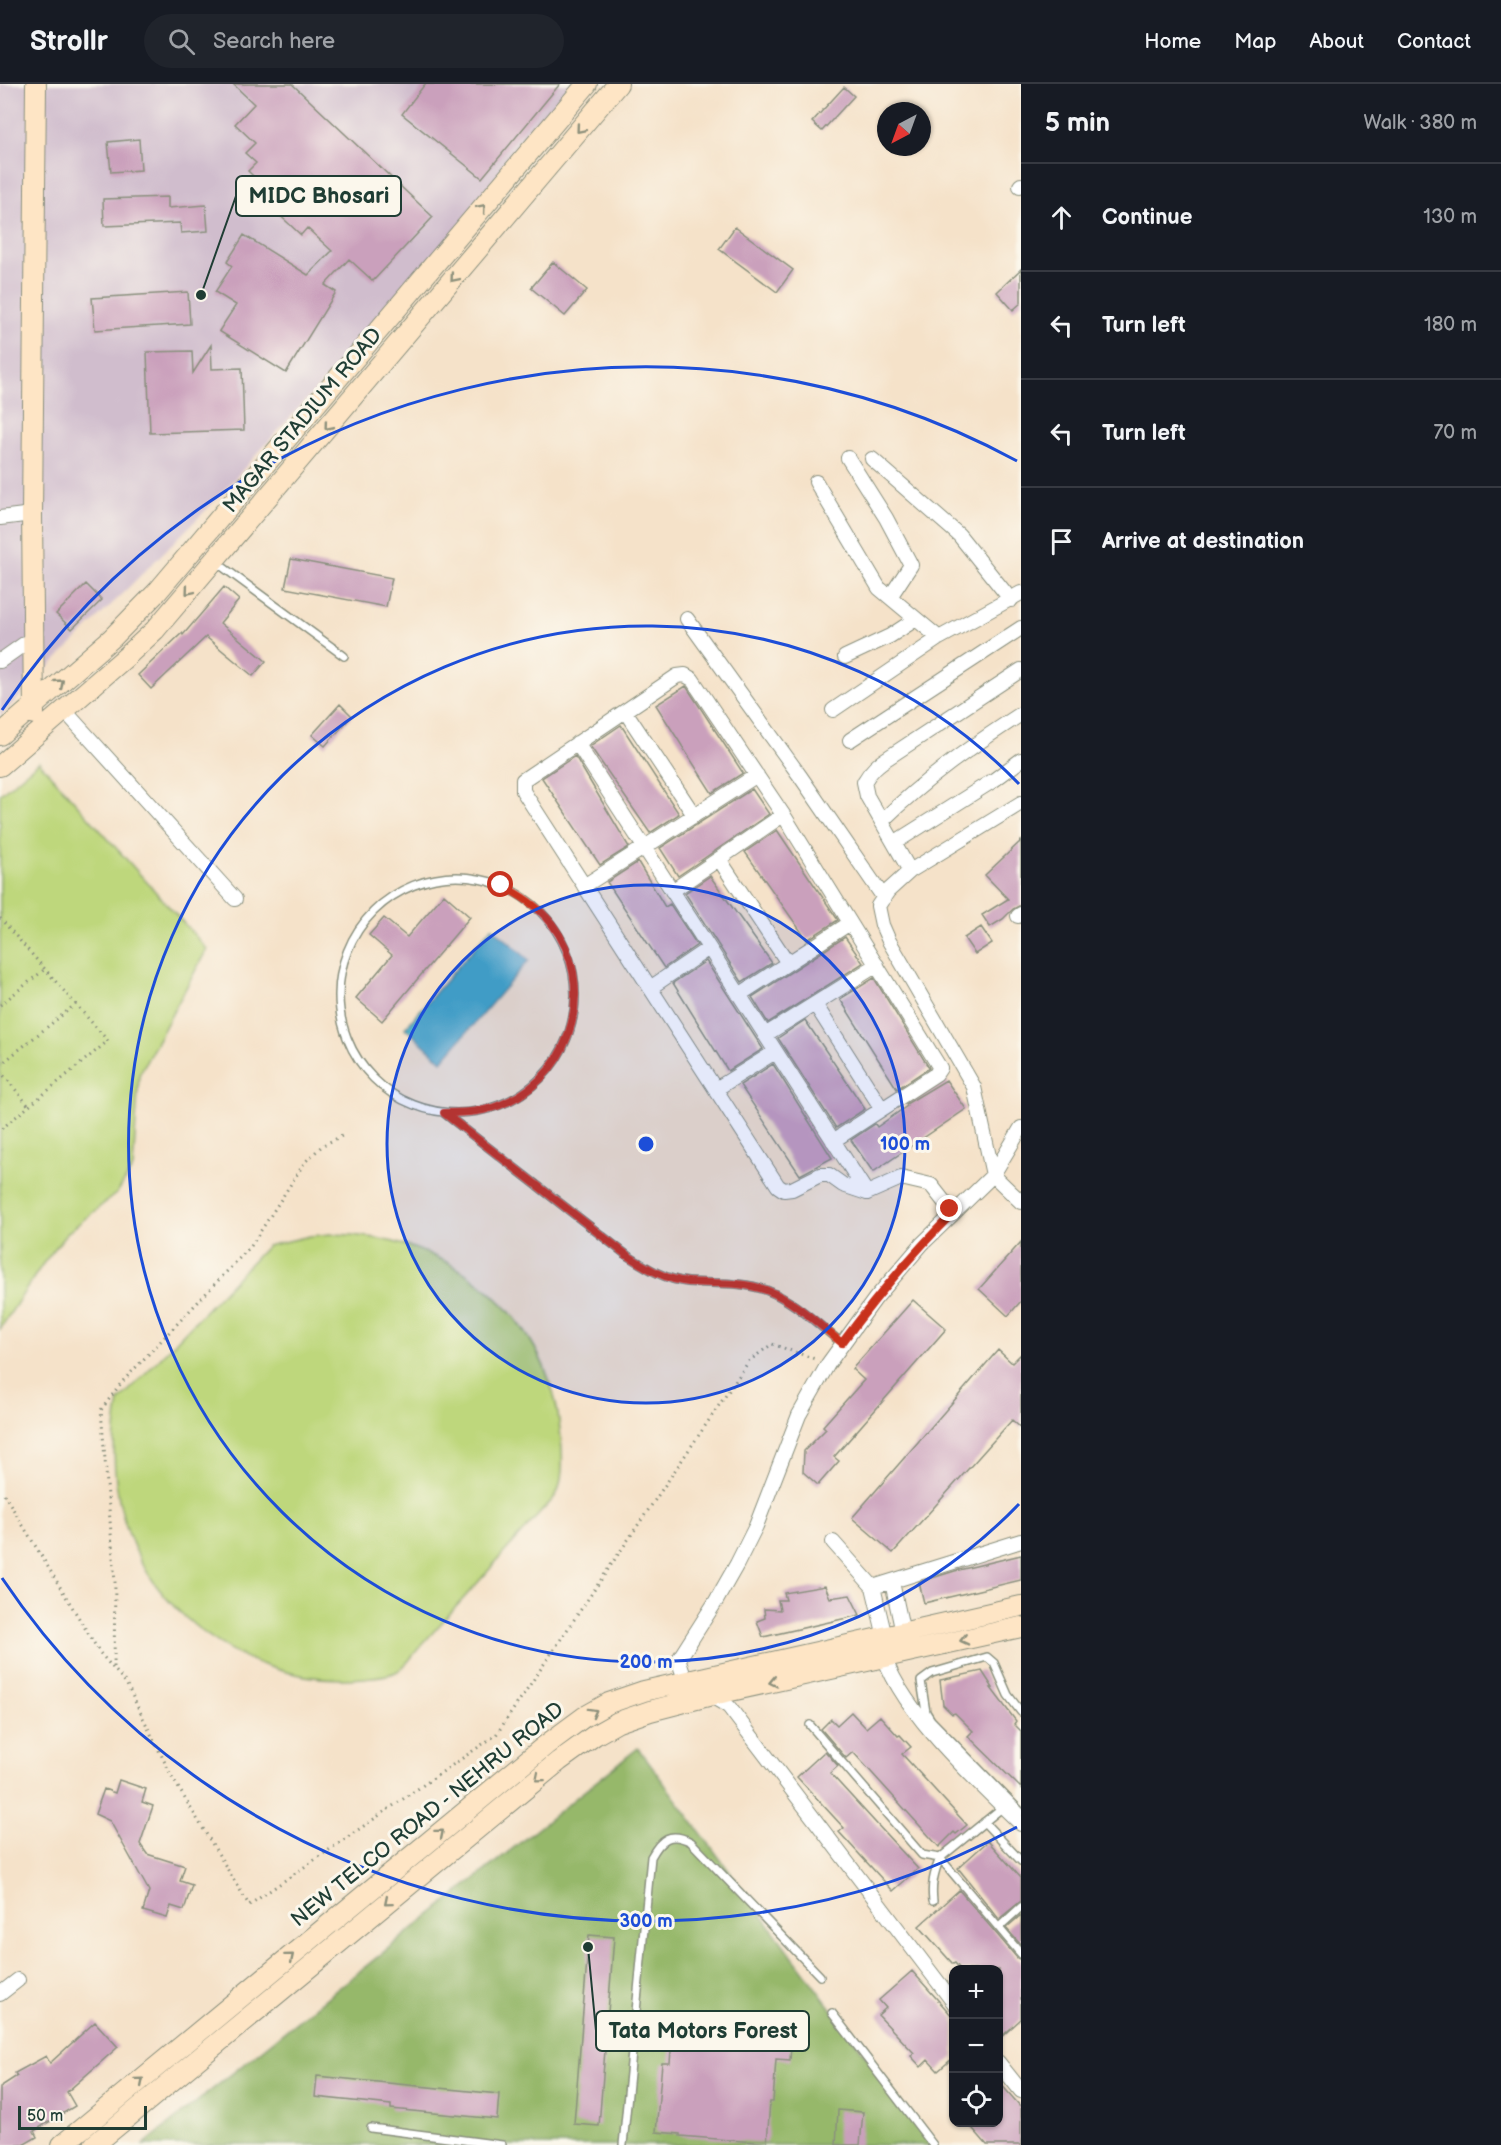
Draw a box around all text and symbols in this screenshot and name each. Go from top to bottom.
search box [144,14,564,68]
text: Strollr [30,25,108,58]
icon: search [165,25,198,58]
text: Search here [213,28,335,55]
text: Home [1144,29,1201,54]
text: Map [1234,29,1276,54]
text: About [1309,29,1364,54]
text: Contact [1397,29,1471,54]
north arrow [877,102,931,156]
text: 5 min [1045,108,1110,139]
text: Walk · 380 m [1364,111,1477,135]
one-way arrow [576,122,587,133]
callout: MIDC Bhosari [236,176,401,216]
text: MIDC Bhosari [248,183,390,210]
icon: ahead [1045,201,1078,234]
one-way arrow [475,204,486,215]
text: Continue [1102,204,1192,231]
text: 130 m [1423,205,1477,229]
one-way arrow [450,271,461,282]
icon: left [1045,309,1078,342]
text: Turn left [1102,312,1186,339]
text: 180 m [1424,313,1477,337]
street label: MAGAR STADIUM ROAD [218,323,387,518]
icon: left [1045,417,1078,450]
one-way arrow [324,419,335,430]
text: Turn left [1102,420,1186,447]
text: 70 m [1433,421,1477,445]
icon: arrive [1045,525,1078,558]
text: Arrive at destination [1102,528,1304,555]
one-way arrow [185,584,196,595]
one-way arrow [53,679,64,690]
route start [487,871,513,897]
centre of rings [636,1134,656,1154]
text: 100 m [880,1134,930,1155]
route end [936,1195,962,1221]
one-way arrow [959,1633,969,1646]
text: 200 m [619,1652,673,1673]
one-way arrow [769,1675,779,1688]
street label: NEW TELCO ROAD - NEHRU ROAD [286,1697,569,1932]
one-way arrow [587,1708,597,1719]
one-way arrow [535,1771,546,1782]
one-way arrow [433,1829,444,1840]
one-way arrow [384,1895,395,1906]
text: 300 m [619,1911,673,1932]
one-way arrow [283,1953,294,1964]
map controls [949,1965,1003,2127]
button: + [949,1965,1003,2019]
callout: Tata Motors Forest [596,2011,809,2051]
text: Tata Motors Forest [608,2018,798,2045]
button: − [949,2019,1003,2073]
button: locate [949,2073,1003,2127]
one-way arrow [133,2077,144,2088]
scale bar [18,2103,147,2130]
text: 50 m [27,2107,63,2126]

